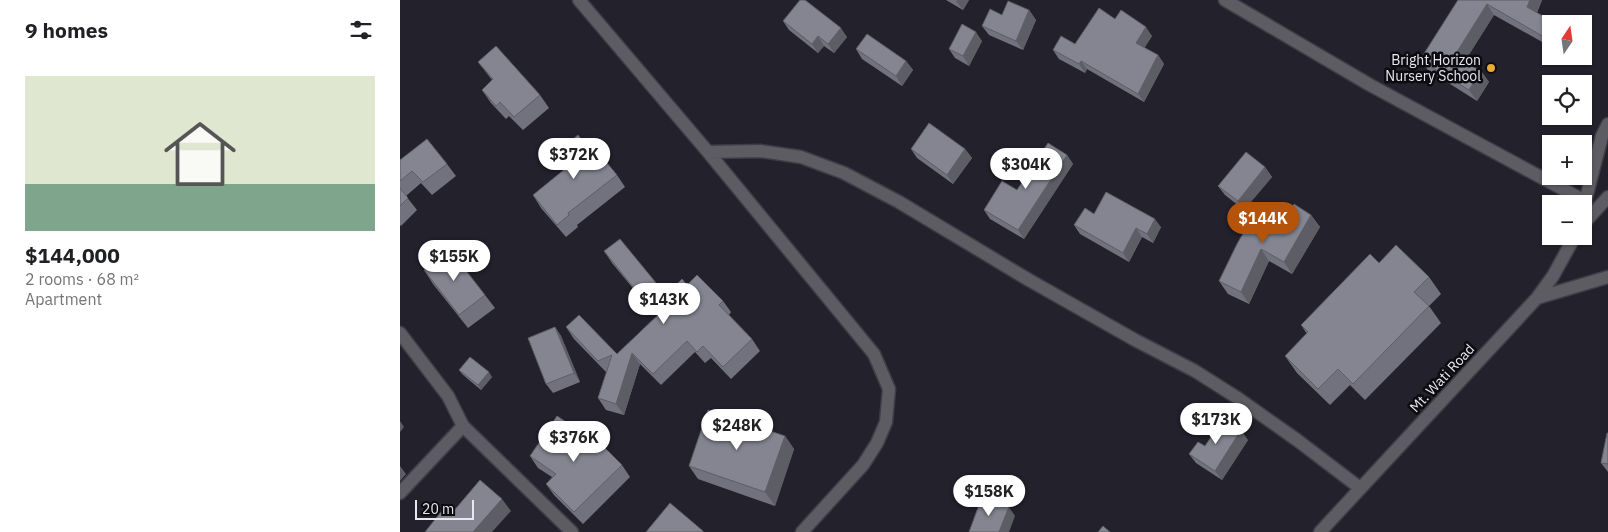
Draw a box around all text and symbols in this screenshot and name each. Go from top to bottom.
north arrow [1542,15,1592,65]
map controls [1542,15,1592,245]
text: 9 homes [25,16,108,44]
icon: filters [347,16,375,44]
place label: Bright Horizon Nursery School [1385,51,1481,85]
marker: Bright Horizon Nursery School [1485,62,1497,74]
button: locate [1542,75,1592,125]
icon: home [155,109,245,199]
button: + [1542,135,1592,185]
pin: $372K [539,138,609,180]
text: $372K [549,144,599,164]
pin: $304K [991,148,1061,190]
text: $304K [1001,154,1051,174]
button: − [1542,195,1592,245]
pin: $144K [1228,202,1298,244]
text: $144K [1238,208,1288,228]
pin: $155K [419,240,489,282]
text: $144,000 [25,241,120,269]
text: $155K [429,246,479,266]
text: 2 rooms · 68 m² [25,269,139,289]
pin: $143K [629,282,699,325]
text: Apartment [25,289,102,309]
text: $143K [639,289,689,309]
street label: Mt. Wati Road [1406,340,1478,416]
pin: $173K [1181,402,1251,445]
pin: $248K [702,408,772,451]
text: $173K [1191,409,1241,429]
text: $248K [712,415,762,435]
pin: $376K [539,420,609,463]
text: $376K [549,427,599,447]
pin: $158K [954,474,1024,517]
text: $158K [964,481,1014,501]
scale bar [415,497,474,520]
text: 20 m [422,500,454,518]

